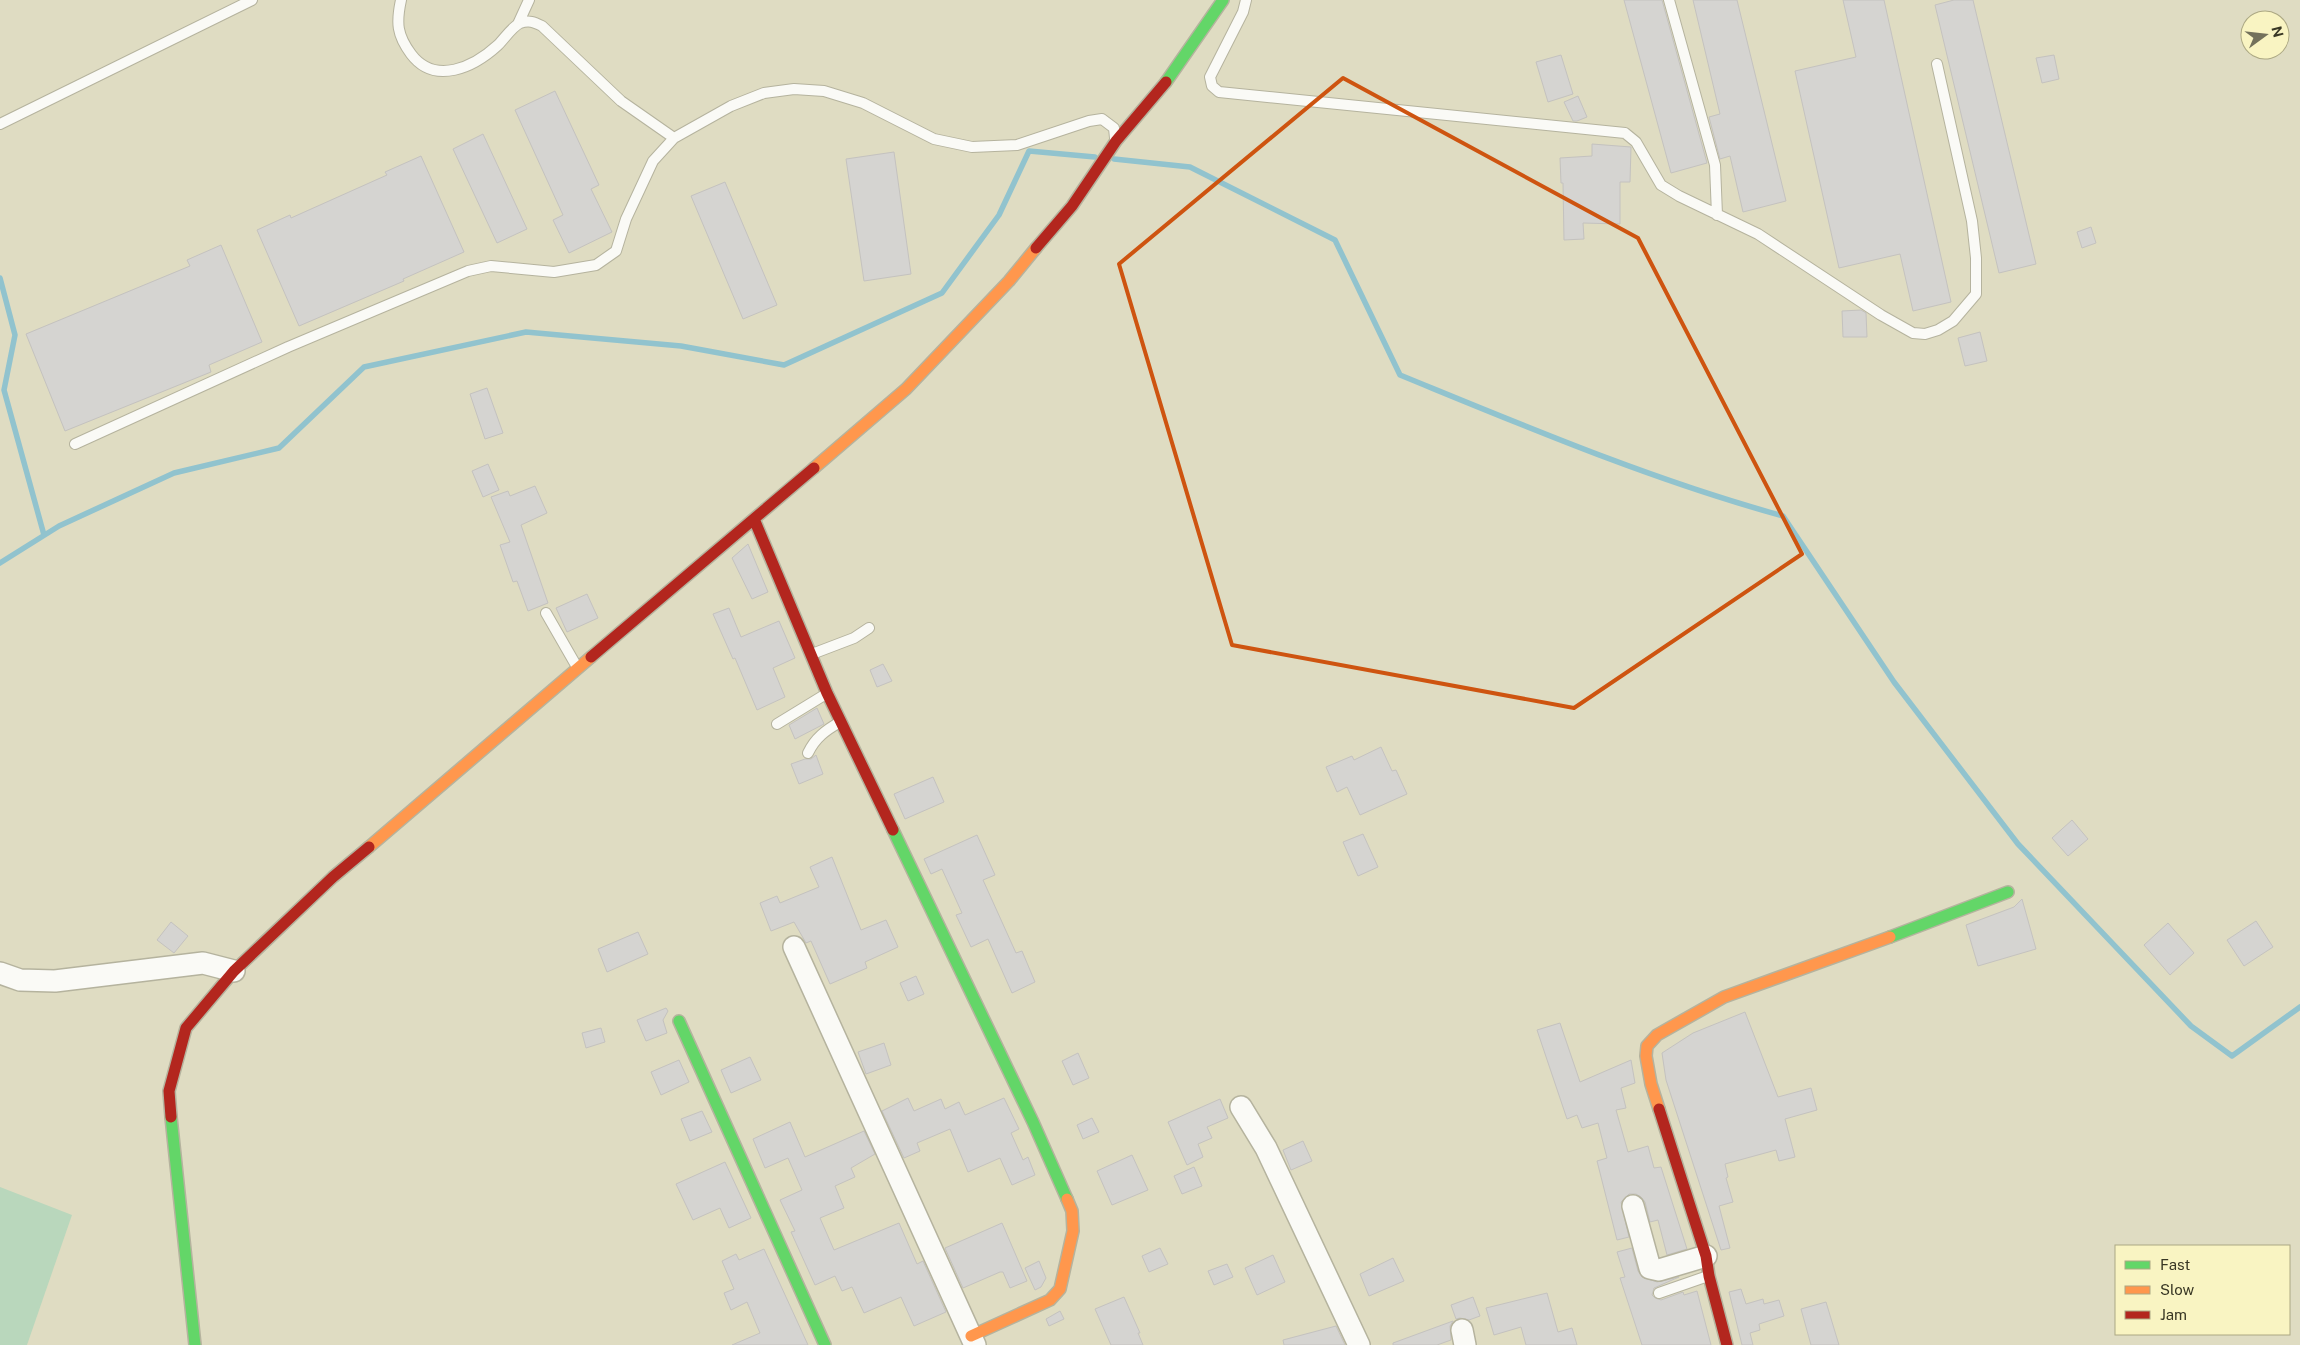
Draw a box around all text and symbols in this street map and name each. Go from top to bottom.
north arrow [2240,10,2290,60]
text: N [2268,24,2287,39]
legend [2115,1245,2290,1335]
text: Fast [2160,1256,2190,1273]
text: Slow [2160,1281,2195,1298]
text: Jam [2160,1306,2187,1323]

